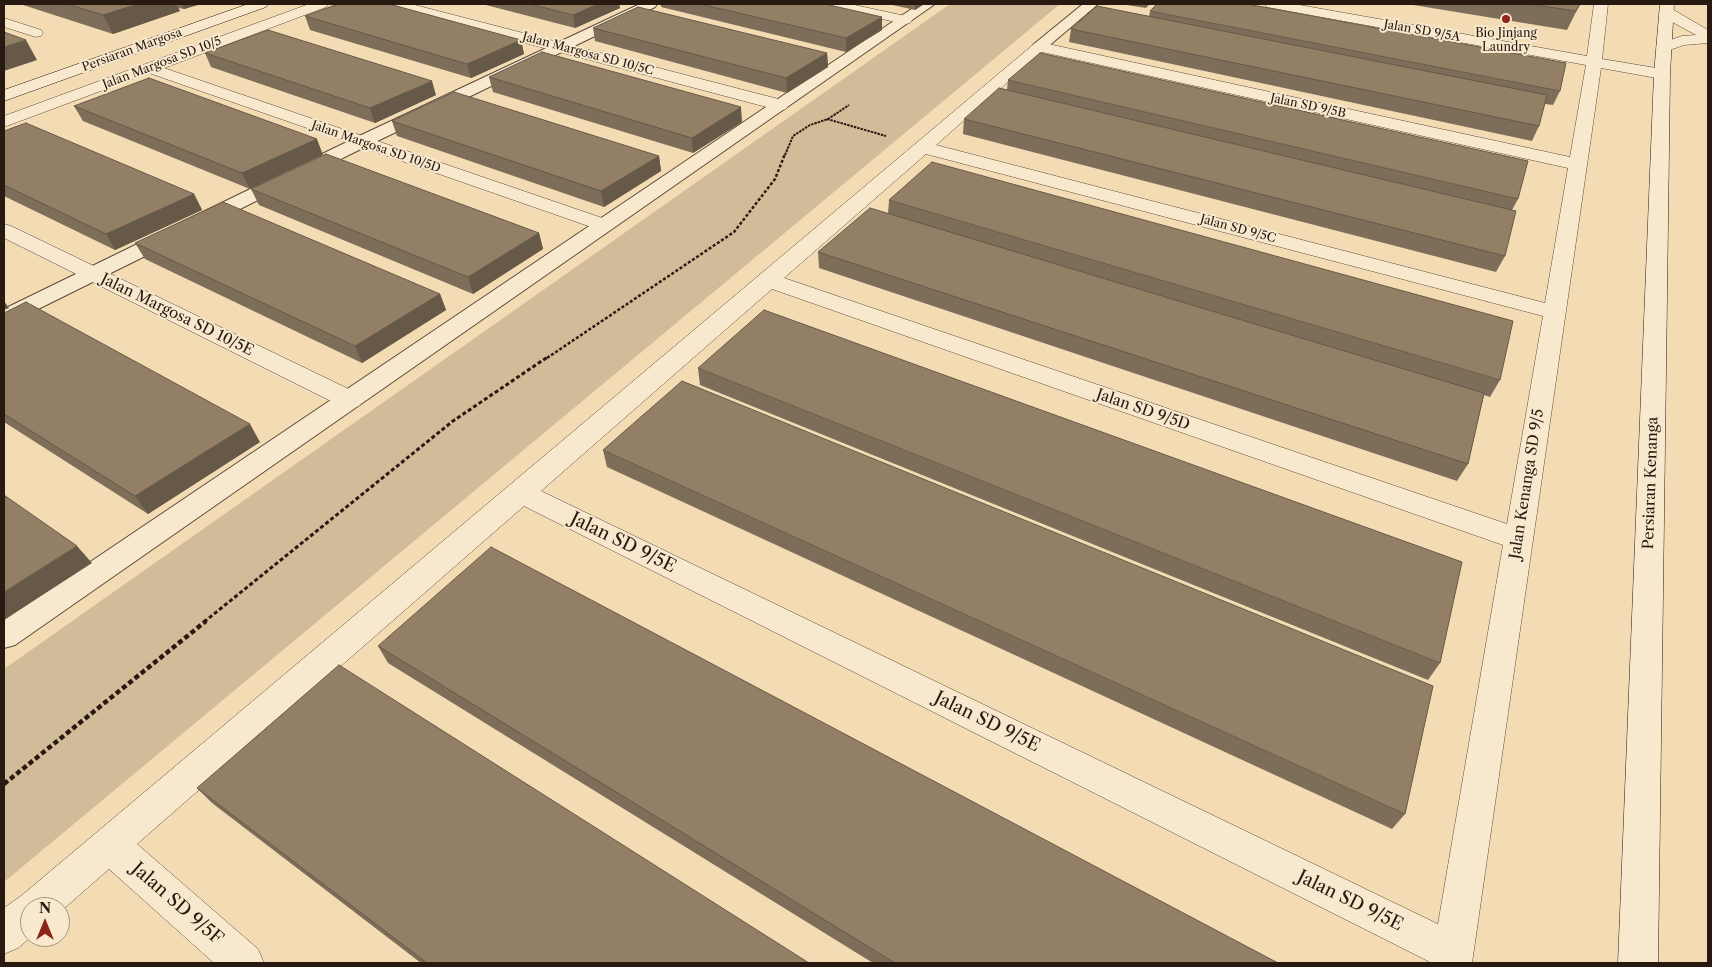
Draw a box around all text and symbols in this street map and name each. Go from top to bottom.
marker: Bio Jinjang Laundry [1500,13,1512,25]
street label: Jalan SD 9/5A [1383,17,1461,45]
street label: Persiaran Margosa [80,25,184,75]
place label: Bio Jinjang Laundry [1475,27,1537,55]
street label: Jalan Margosa SD 10/5C [521,30,655,78]
street label: Jalan Margosa SD 10/5 [101,34,223,92]
street label: Jalan SD 9/5B [1269,91,1347,121]
street label: Jalan Margosa SD 10/5D [309,118,443,176]
street label: Jalan SD 9/5C [1199,212,1277,246]
street label: Jalan Margosa SD 10/5E [98,270,256,360]
street label: Jalan SD 9/5D [1094,386,1192,434]
street label: Jalan Kenanga SD 9/5 [1506,408,1548,560]
street label: Persiaran Kenanga [1640,416,1662,550]
street label: Jalan SD 9/5E [566,508,680,578]
street label: Jalan SD 9/5E [930,687,1044,757]
street label: Jalan SD 9/5F [127,858,227,950]
street label: Jalan SD 9/5E [1293,866,1407,936]
north arrow [20,897,70,947]
text: N [39,899,51,917]

